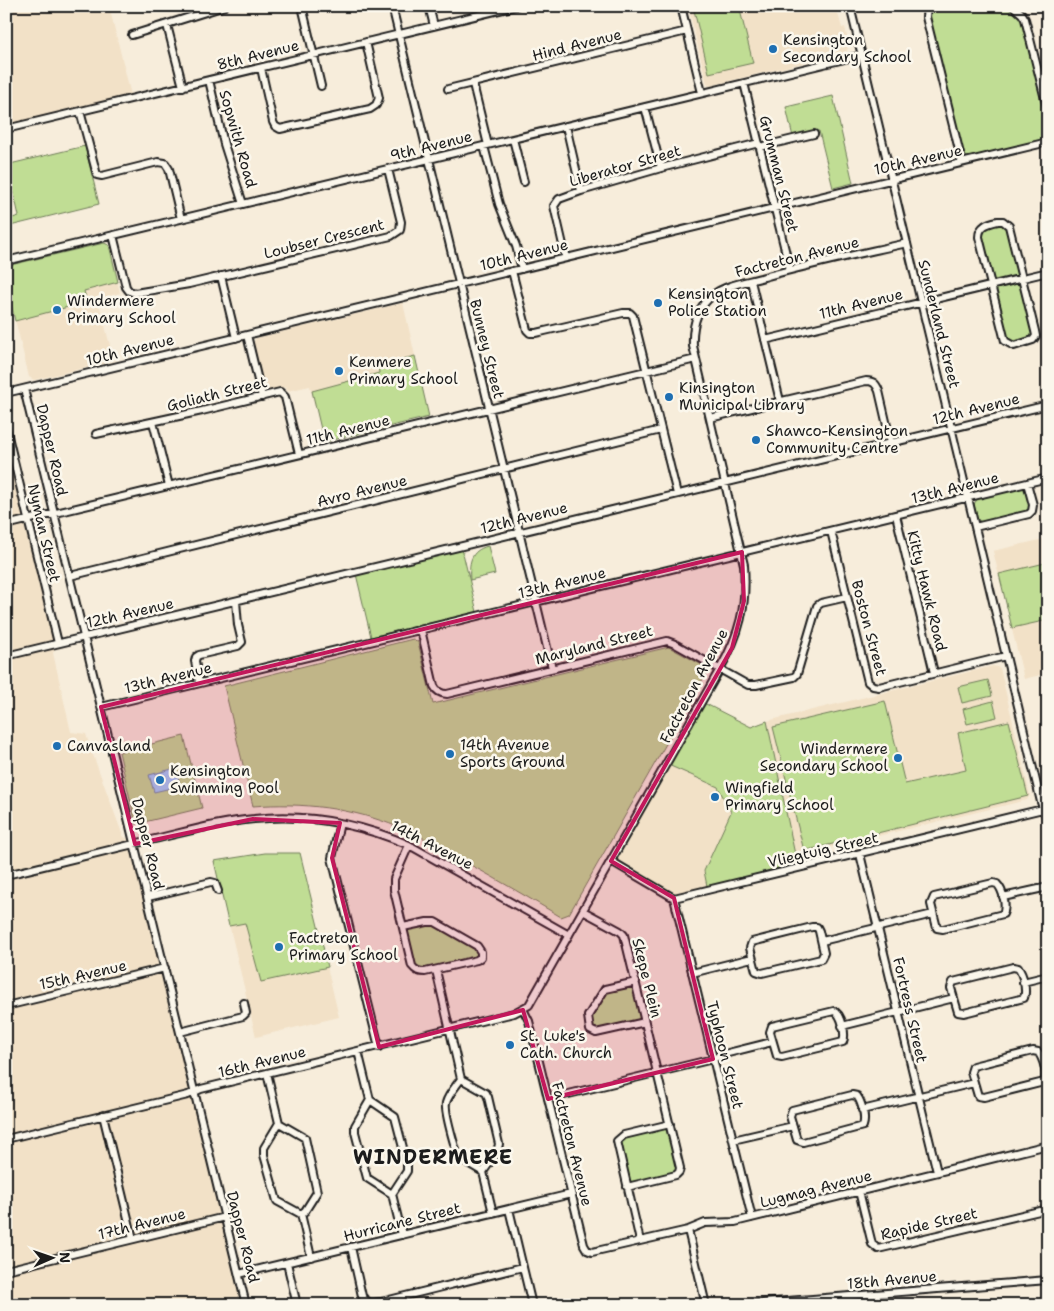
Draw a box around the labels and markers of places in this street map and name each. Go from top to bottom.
place label: Kensington Secondary School [783,30,912,67]
marker: Kensington Secondary School [767,43,779,55]
place label: Kensington Police Station [668,284,767,321]
place label: Windermere Primary School [67,291,176,328]
marker: Kensington Police Station [652,297,664,309]
marker: Windermere Primary School [51,304,63,316]
place label: Kenmere Primary School [349,352,458,389]
marker: Kenmere Primary School [333,365,345,377]
place label: Kinsington Municipal Library [679,378,805,415]
marker: Kinsington Municipal Library [663,391,675,403]
place label: Shawco-Kensington Community Centre [766,421,908,458]
marker: Shawco-Kensington Community Centre [750,434,762,446]
place label: 14th Avenue Sports Ground [460,735,566,772]
place label: Canvasland [67,736,152,756]
place label: Windermere Secondary School [760,739,888,776]
marker: Canvasland [51,740,63,752]
marker: 14th Avenue Sports Ground [444,748,456,760]
marker: Windermere Secondary School [892,752,904,764]
place label: Kensington Swimming Pool [170,761,279,798]
marker: Kensington Swimming Pool [154,774,166,786]
place label: Wingfield Primary School [725,778,834,815]
marker: Wingfield Primary School [709,791,721,803]
place label: Factreton Primary School [289,928,398,965]
marker: Factreton Primary School [273,941,285,953]
place label: St. Luke's Cath. Church [520,1026,612,1063]
marker: St. Luke's Cath. Church [504,1039,516,1051]

